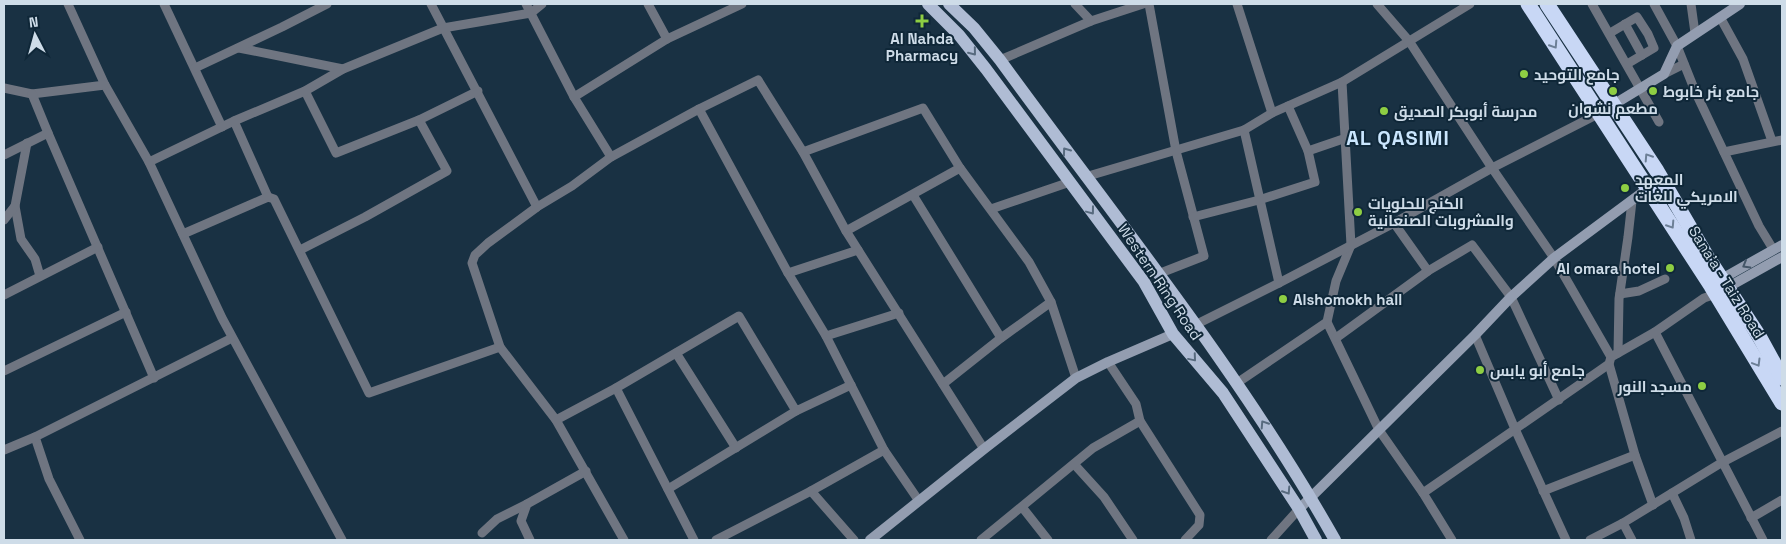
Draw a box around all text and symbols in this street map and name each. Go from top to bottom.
north arrow [10,10,60,60]
text: N [28,13,39,32]
marker: Al Nahda Pharmacy [916,15,928,27]
place label: Al Nahda Pharmacy [886,29,958,65]
one-way arrow [1548,39,1558,48]
one-way arrow [967,47,976,56]
place label: جامع التوحيد [1534,65,1620,85]
marker: جامع التوحيد [1518,68,1530,80]
place label: جامع بئر خابوط [1663,82,1759,102]
marker: مطعم نشوان [1607,85,1619,97]
marker: جامع بئر خابوط [1647,85,1659,97]
place label: مطعم نشوان [1568,99,1658,119]
place label: مدرسة أبوبكر الصديق [1394,102,1537,121]
marker: مدرسة أبوبكر الصديق [1378,105,1390,117]
district label: AL QASIMI [1346,125,1450,151]
one-way arrow [1063,147,1072,157]
one-way arrow [1645,153,1654,162]
place label: المعهد الامريكي للغات [1635,170,1738,209]
marker: المعهد الامريكي للغات [1619,182,1631,194]
place label: الكنج للحلويات والمشروبات الصنعانية [1368,194,1514,230]
one-way arrow [1085,205,1094,215]
marker: الكنج للحلويات والمشروبات الصنعانية [1352,206,1364,218]
street label: Western Ring Road [1114,220,1206,344]
one-way arrow [1665,220,1674,229]
street label: Sana'a - Taiz Road [1685,222,1769,342]
one-way arrow [1743,258,1752,268]
place label: Al omara hotel [1556,259,1660,278]
marker: Al omara hotel [1664,262,1676,274]
place label: Alshomokh hall [1293,290,1402,309]
marker: Alshomokh hall [1277,293,1289,305]
one-way arrow [1187,353,1196,362]
one-way arrow [1751,357,1761,366]
place label: جامع أبو يابس [1490,361,1585,381]
marker: جامع أبو يابس [1474,364,1486,376]
place label: مسجد النور [1617,377,1692,396]
marker: مسجد النور [1696,380,1708,392]
one-way arrow [1260,420,1270,429]
one-way arrow [1280,485,1290,494]

